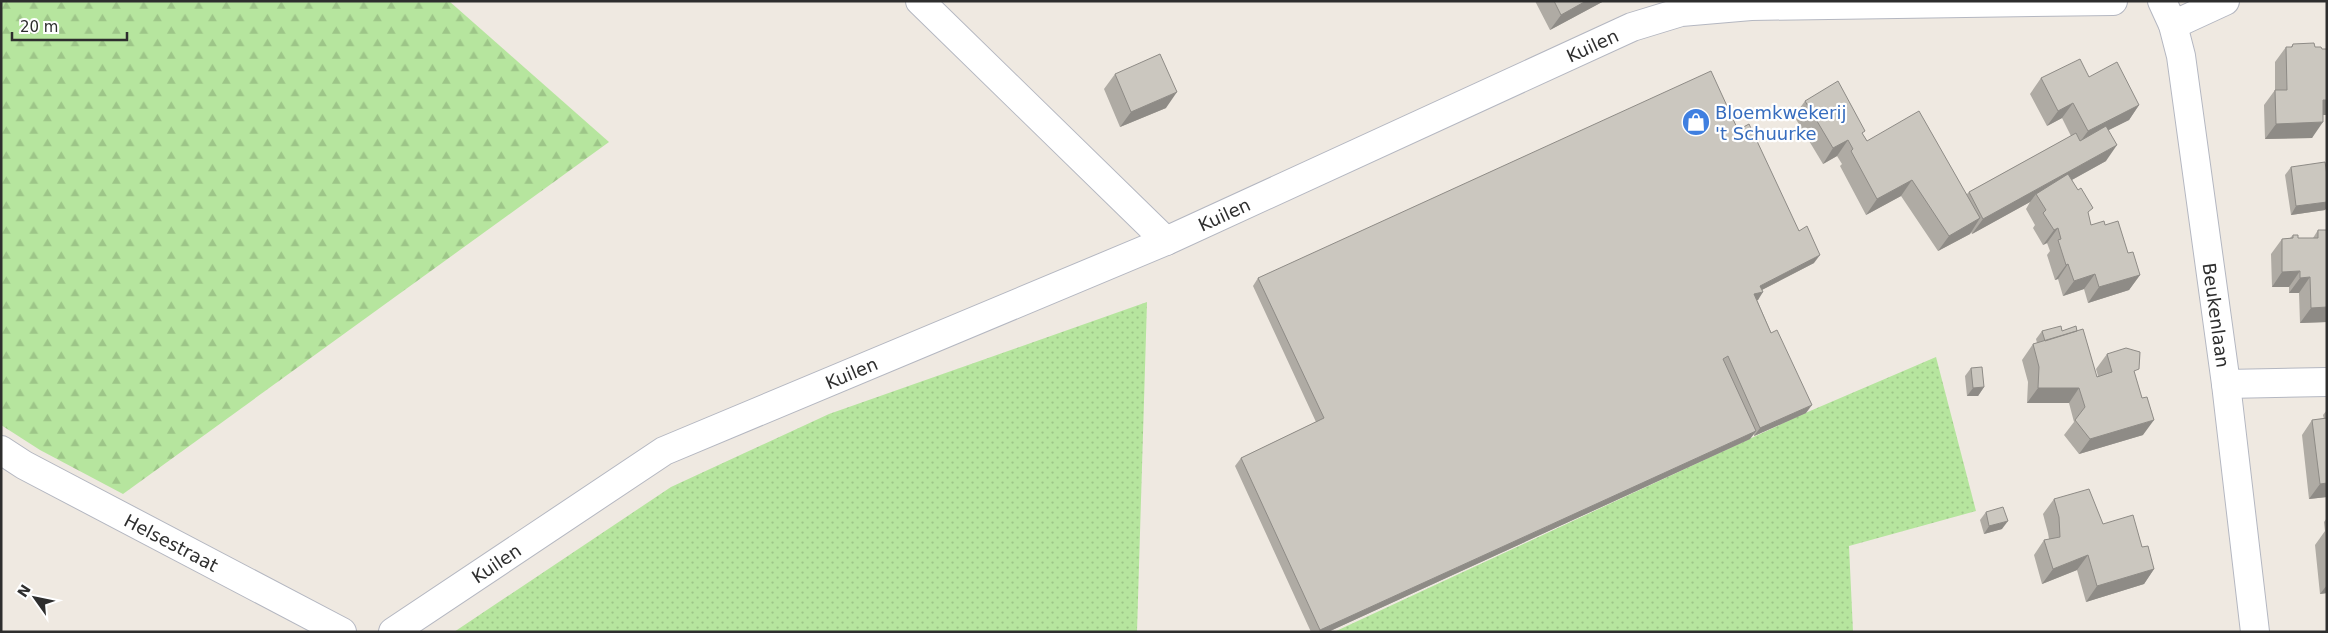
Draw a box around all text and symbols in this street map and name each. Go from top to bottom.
scale bar [12,10,128,42]
text: 20 m [20,18,58,36]
street label: Kuilen [1563,24,1621,66]
place label: Bloemkwekerij 't Schuurke [1715,102,1846,144]
shop icon: Bloemkwekerij 't Schuurke [1681,107,1711,137]
street label: Kuilen [1195,193,1253,235]
street label: Beukenlaan [2199,261,2234,369]
street label: Kuilen [822,352,881,393]
street label: Helsestraat [121,509,222,576]
street label: Kuilen [467,539,525,587]
north arrow [10,573,60,623]
text: N [14,582,34,600]

